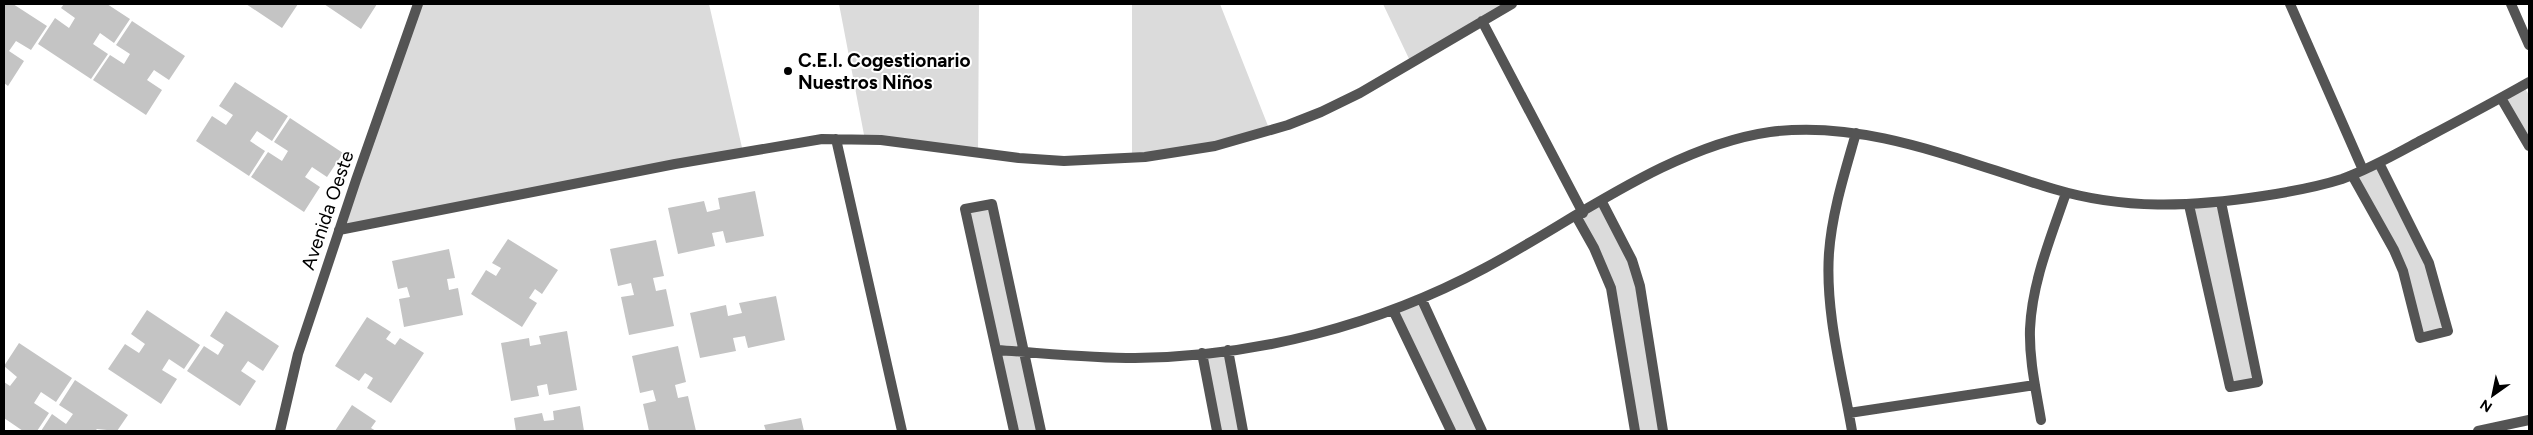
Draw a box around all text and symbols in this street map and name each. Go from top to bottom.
place label: C.E.I. Cogestionario Nuestros Niños [798,49,971,94]
marker: C.E.I. Cogestionario Nuestros Niños [782,65,794,77]
street label: Avenida Oeste [296,147,359,273]
north arrow [2468,370,2518,420]
text: N [2477,395,2495,416]

